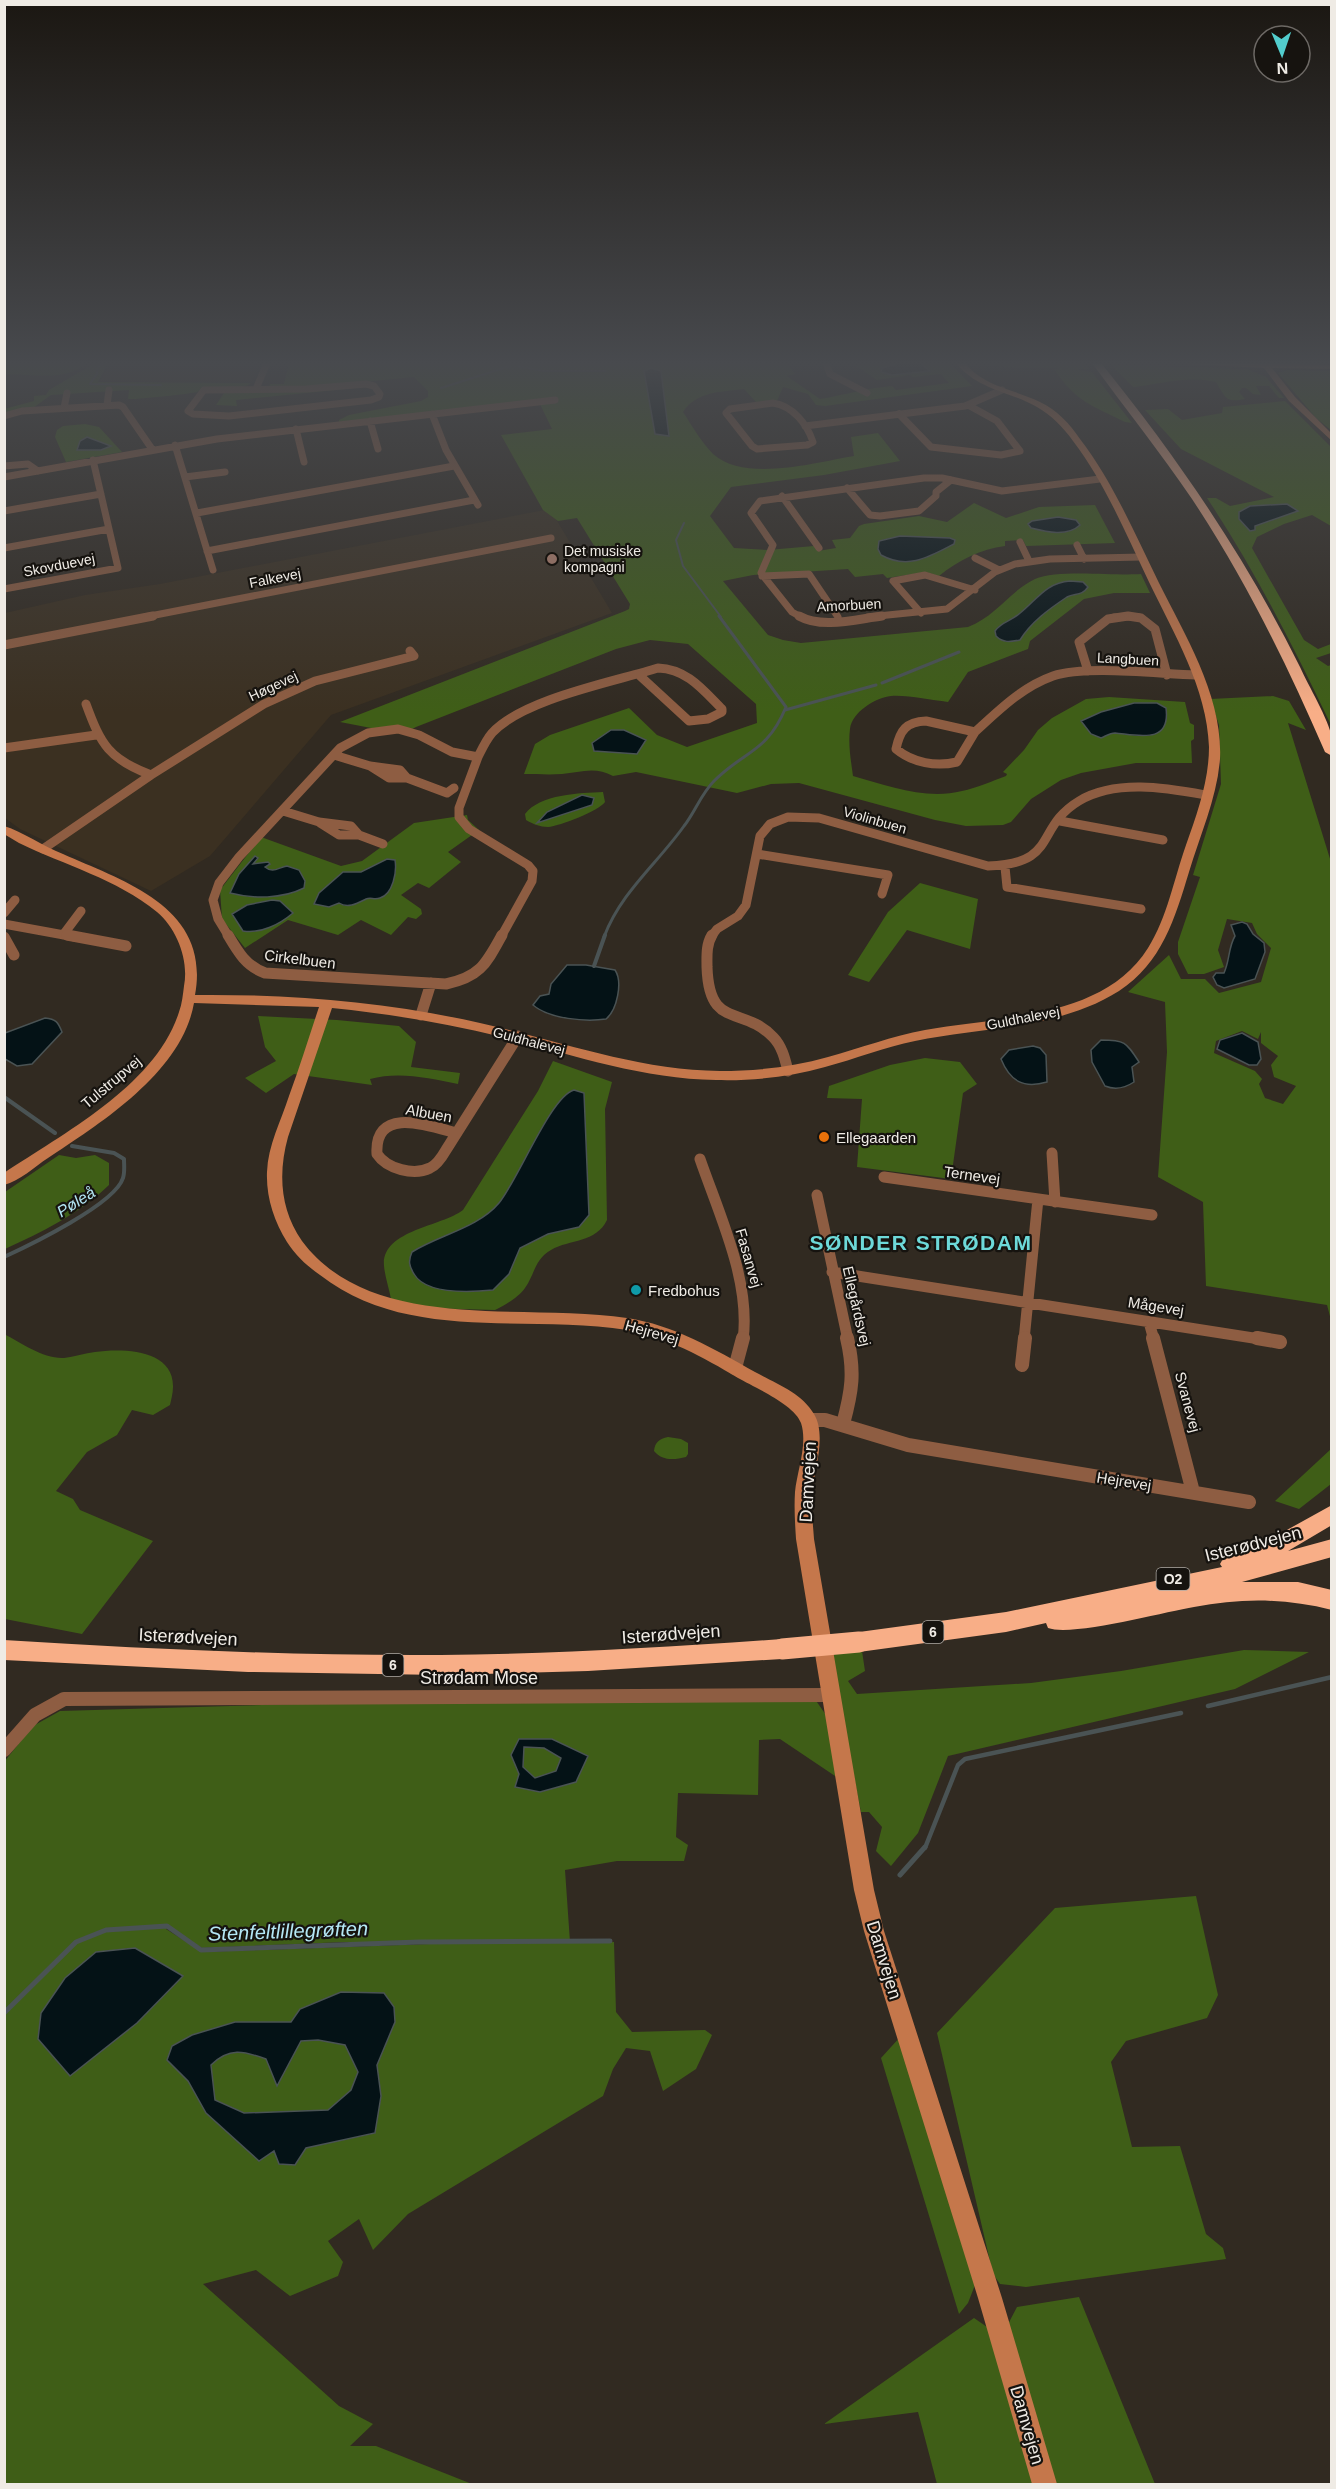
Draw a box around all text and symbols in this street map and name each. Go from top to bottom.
north arrow [1252,24,1312,84]
text: N [1276,60,1289,77]
place label: Det musiske kompagni [564,543,641,575]
street label: Skovduevej [22,550,96,580]
marker: Det musiske kompagni [545,552,559,566]
street label: Falkevej [248,565,302,591]
street label: Amorbuen [816,595,882,615]
street label: Langbuen [1096,649,1160,669]
street label: Høgevej [246,668,300,704]
street label: Violinbuen [841,803,909,837]
street label: Cirkelbuen [263,946,337,972]
street label: Guldhalevej [985,1003,1061,1033]
street label: Guldhalevej [491,1024,567,1058]
street label: Tulstrupvej [78,1052,144,1112]
street label: Albuen [405,1101,453,1125]
place label: Ellegaarden [836,1129,916,1146]
marker: Ellegaarden [817,1130,831,1144]
street label: Ternevej [943,1163,1001,1187]
water label: Pøleå [54,1184,98,1220]
street label: Fasanvej [732,1226,766,1290]
district label: SØNDER STRØDAM [810,1231,1032,1254]
street label: Ellegårdsvej [840,1264,874,1348]
place label: Fredbohus [648,1282,720,1299]
marker: Fredbohus [629,1283,643,1297]
street label: Mågevej [1127,1293,1185,1319]
street label: Hejrevej [623,1316,681,1348]
street label: Svanevej [1172,1370,1204,1434]
street label: Damvejen [796,1441,820,1523]
street label: Hejrevej [1095,1468,1153,1494]
street label: Isterødvejen [1203,1522,1303,1566]
road number: O2 [1156,1568,1190,1590]
street label: Isterødvejen [621,1621,721,1647]
road number: 6 [922,1621,944,1643]
street label: Isterødvejen [138,1624,238,1650]
road number: 6 [382,1654,404,1676]
street label: Strødam Mose [420,1668,538,1688]
water label: Stenfeltlillegrøften [208,1917,368,1945]
street label: Damvejen [863,1918,905,2002]
street label: Damvejen [1006,2383,1048,2467]

